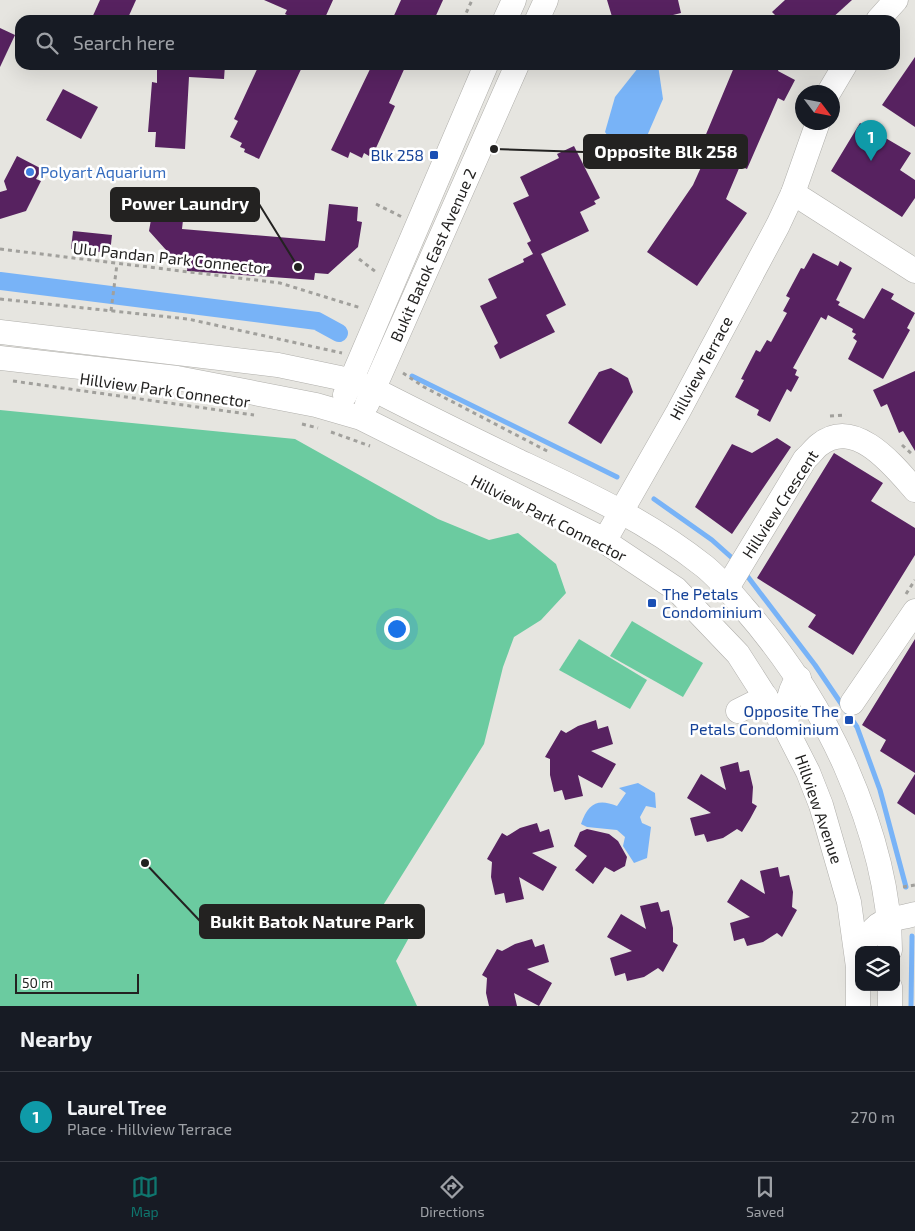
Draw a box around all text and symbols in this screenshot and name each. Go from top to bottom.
search box [15,15,900,70]
icon: search [33,29,61,57]
text: Search here [73,31,175,54]
north arrow [795,85,840,130]
pin: 1 [855,120,887,161]
callout: Opposite Blk 258 [584,135,747,168]
text: Opposite Blk 258 [594,140,738,162]
place label: Blk 258 [370,145,424,164]
marker: Blk 258 [428,149,440,161]
place label: Polyart Aquarium [40,162,166,181]
street label: Bukit Batok East Avenue 2 [386,165,479,344]
marker: Polyart Aquarium [24,166,36,178]
callout: Power Laundry [111,188,259,221]
text: Power Laundry [121,192,250,214]
street label: Ulu Pandan Park Connector [72,238,271,277]
street label: Hillview Terrace [665,313,736,423]
street label: Hillview Park Connector [78,368,252,411]
street label: Hillview Crescent [738,446,822,561]
street label: Hillview Park Connector [468,470,631,565]
place label: The Petals Condominium [662,584,762,621]
marker: The Petals Condominium [646,597,658,609]
your location [384,616,410,642]
place label: Opposite The Petals Condominium [690,701,839,738]
marker: Opposite The Petals Condominium [843,714,855,726]
street label: Hillview Avenue [792,752,847,866]
callout: Bukit Batok Nature Park [200,905,424,938]
text: Bukit Batok Nature Park [210,910,414,932]
map controls [855,946,900,991]
button: layers [855,946,900,991]
scale bar [15,971,139,994]
text: 50 m [22,974,53,991]
text: Nearby [20,1026,92,1051]
text: Laurel Tree [67,1096,167,1119]
text: 1 [33,1107,39,1126]
text: 270 m [851,1107,895,1126]
text: Place · Hillview Terrace [67,1119,232,1138]
tab: Map [131,1173,159,1220]
tab: Directions [420,1173,485,1220]
tab: Saved [746,1173,784,1220]

